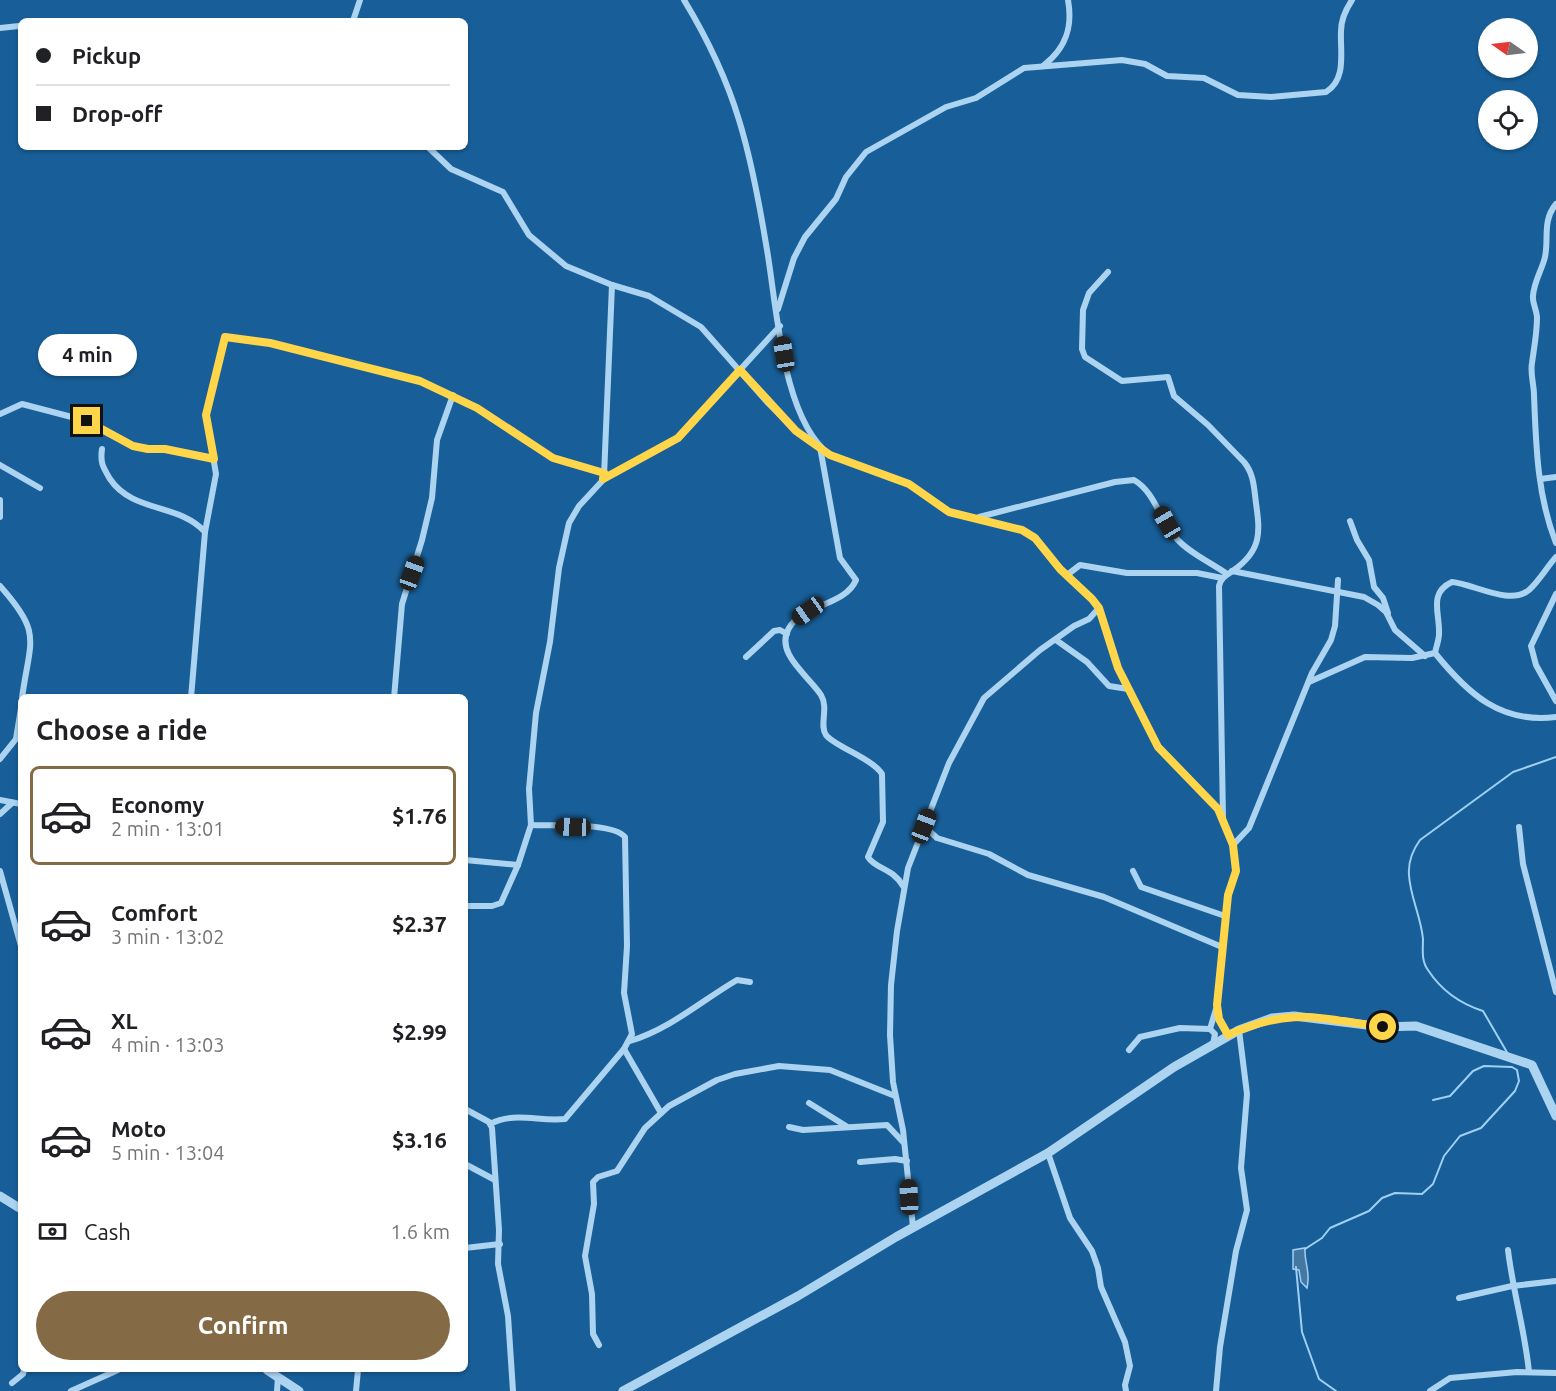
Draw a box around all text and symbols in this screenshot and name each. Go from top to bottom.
north arrow [1478,18,1538,78]
map controls [1478,18,1538,150]
text: Pickup [72,43,141,68]
button: locate [1478,90,1538,150]
text: Drop-off [72,101,162,126]
callout: 4 min [38,334,136,376]
car [772,335,796,373]
text: 4 min [62,343,113,366]
route end [73,407,100,434]
car [1150,503,1184,543]
car [397,553,427,593]
car [788,593,828,629]
text: Choose a ride [36,715,208,745]
icon: car [39,789,93,843]
text: Economy [111,792,204,817]
text: $1.76 [392,803,447,828]
car [909,806,939,846]
text: 2 min · 13:01 [111,817,225,840]
car [555,817,591,837]
icon: car [39,897,93,951]
text: Comfort [111,900,198,925]
text: $2.37 [392,911,447,936]
text: 3 min · 13:02 [111,925,225,948]
icon: car [39,1005,93,1059]
text: XL [111,1008,138,1033]
route start [1369,1013,1396,1040]
text: $2.99 [392,1019,447,1044]
text: 4 min · 13:03 [111,1033,225,1056]
icon: car [39,1113,93,1167]
text: Moto [111,1116,166,1141]
text: $3.16 [392,1127,447,1152]
text: 5 min · 13:04 [111,1141,225,1164]
car [899,1179,919,1215]
icon: cash [36,1215,69,1248]
text: Cash [84,1219,131,1244]
text: 1.6 km [391,1220,450,1243]
button: Confirm [36,1291,450,1360]

